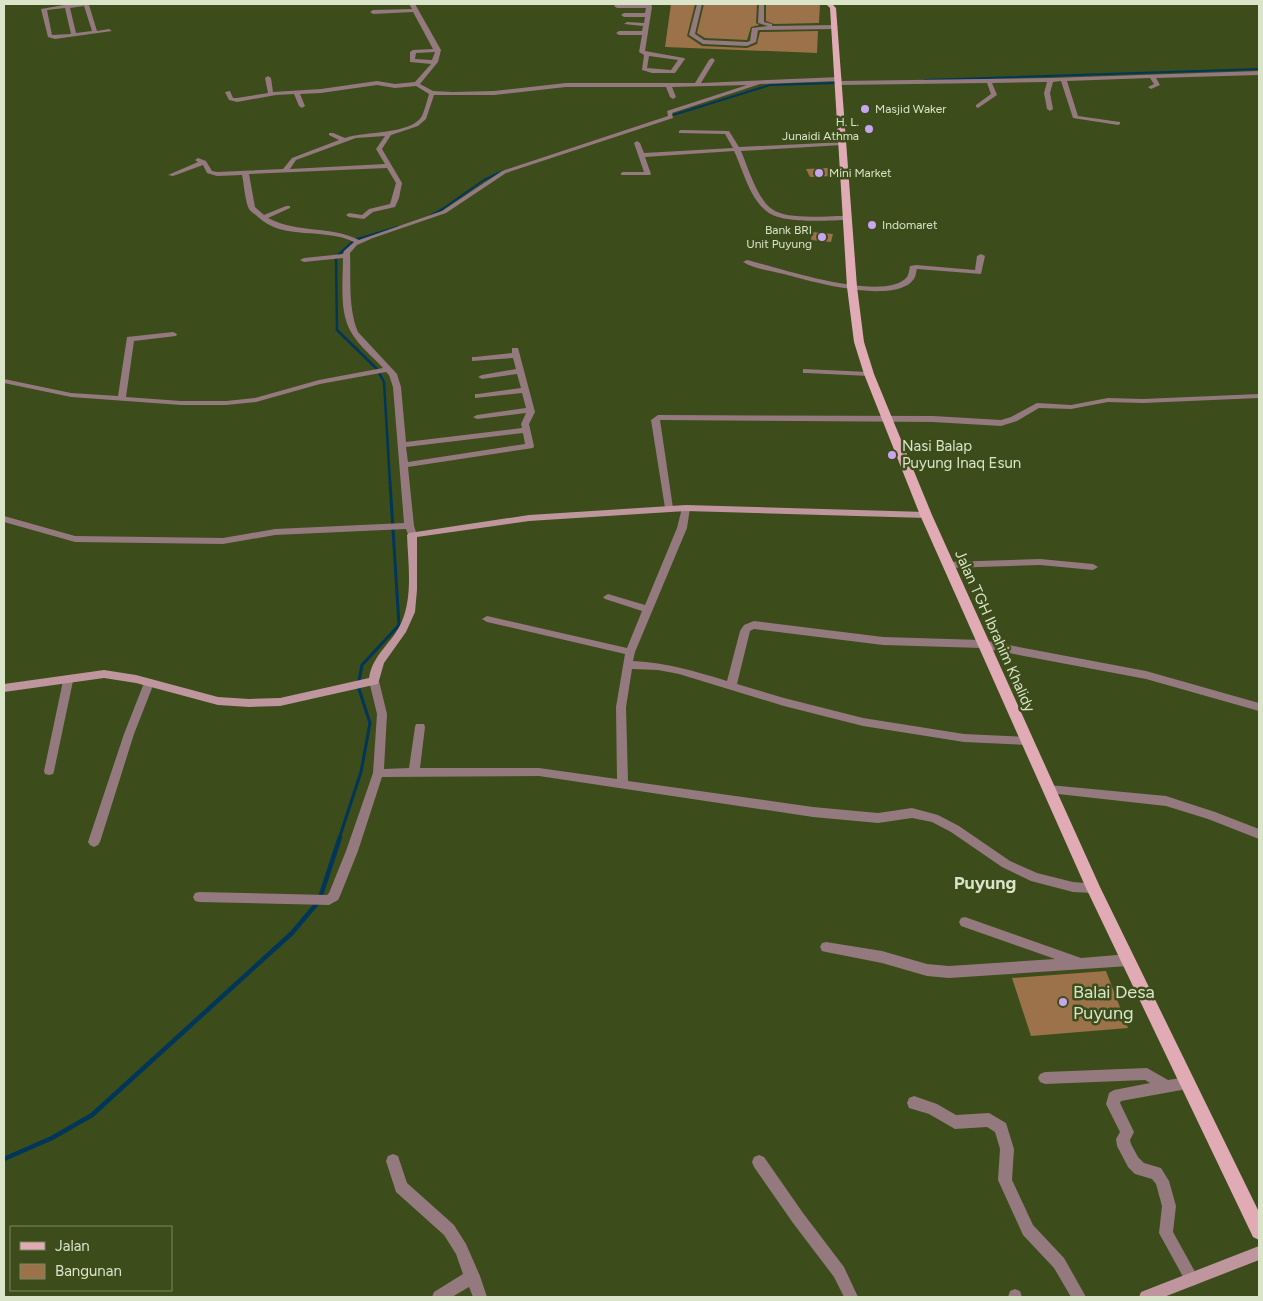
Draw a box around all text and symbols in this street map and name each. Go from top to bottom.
place label: Masjid Waker [875,102,946,116]
marker: Masjid Waker [859,103,871,115]
place label: H. L. Junaidi Athma [782,115,859,143]
marker: H. L. Junaidi Athma [863,123,875,135]
place label: Mini Market [829,166,892,180]
marker: Mini Market [813,167,825,179]
place label: Indomaret [882,218,938,232]
marker: Indomaret [866,219,878,231]
place label: Bank BRI Unit Puyung [746,223,812,251]
marker: Bank BRI Unit Puyung [816,231,828,243]
place label: Nasi Balap Puyung Inaq Esun [902,437,1021,472]
marker: Nasi Balap Puyung Inaq Esun [886,449,898,461]
street label: Jalan TGH Ibrahim Khalidy [951,547,1039,715]
district label: Puyung [954,872,1016,894]
place label: Balai Desa Puyung [1073,981,1155,1024]
marker: Balai Desa Puyung [1057,996,1069,1008]
legend [10,1226,172,1291]
text: Jalan [55,1237,90,1255]
text: Bangunan [55,1262,122,1280]

